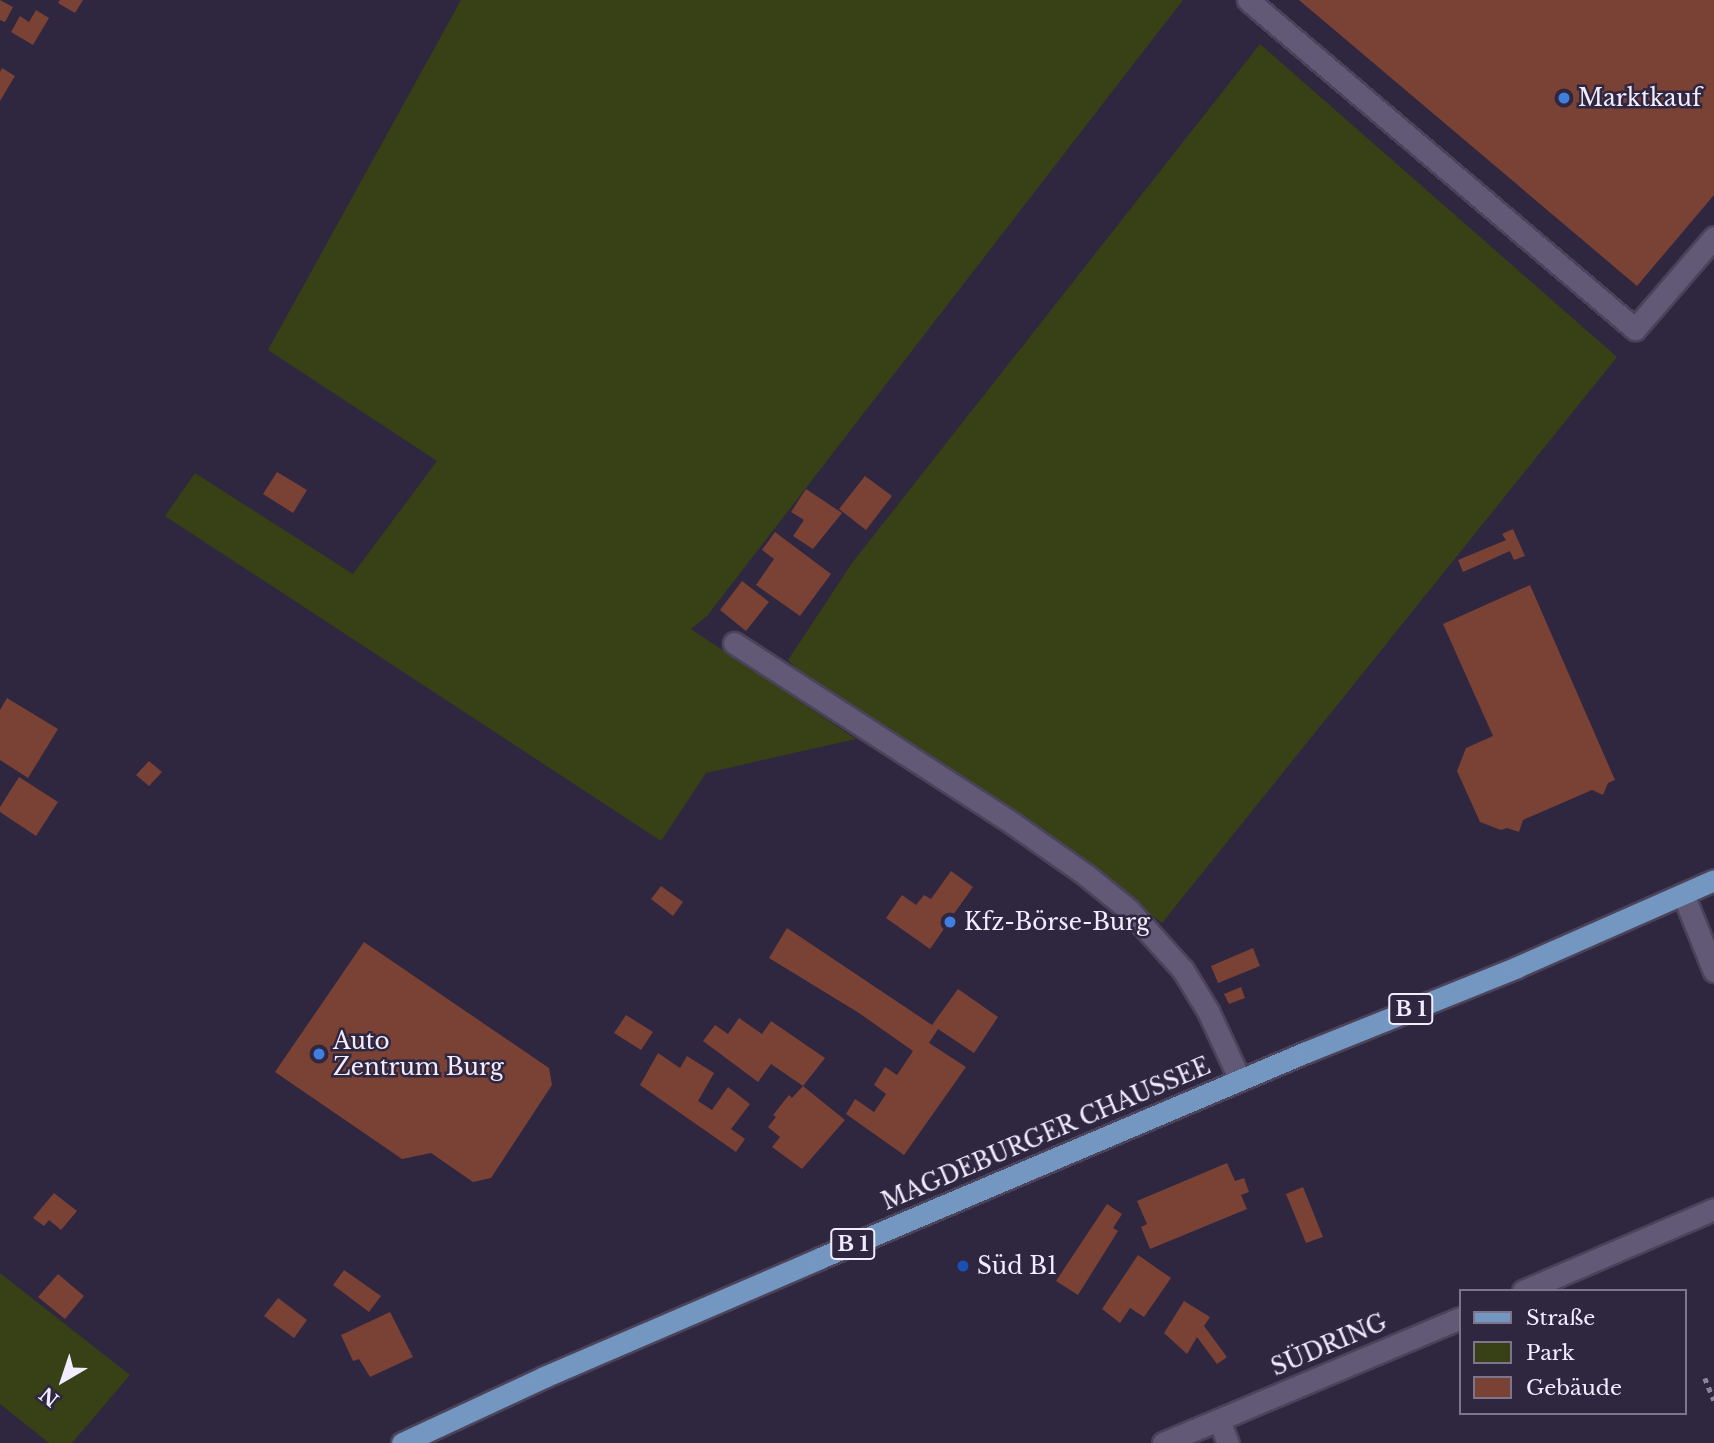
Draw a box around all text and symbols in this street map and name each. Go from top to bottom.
place label: Marktkauf [1578,84,1701,112]
marker: Marktkauf [1556,90,1572,106]
place label: Kfz-Börse-Burg [964,908,1150,936]
marker: Kfz-Börse-Burg [942,914,958,930]
road number: B 1 [1388,992,1434,1026]
place label: Auto Zentrum Burg [333,1027,504,1081]
marker: Auto Zentrum Burg [311,1046,327,1062]
street label: MAGDEBURGER CHAUSSEE [877,1052,1215,1216]
road number: B 1 [830,1226,876,1262]
place label: Süd B1 [977,1252,1057,1280]
marker: Süd B1 [955,1258,971,1274]
legend [1458,1289,1686,1415]
text: Straße [1526,1305,1595,1331]
street label: SÜDRING [1267,1308,1391,1382]
text: Park [1526,1340,1575,1366]
north arrow [28,1345,98,1415]
text: Gebäude [1526,1375,1622,1401]
text: N [35,1382,64,1411]

